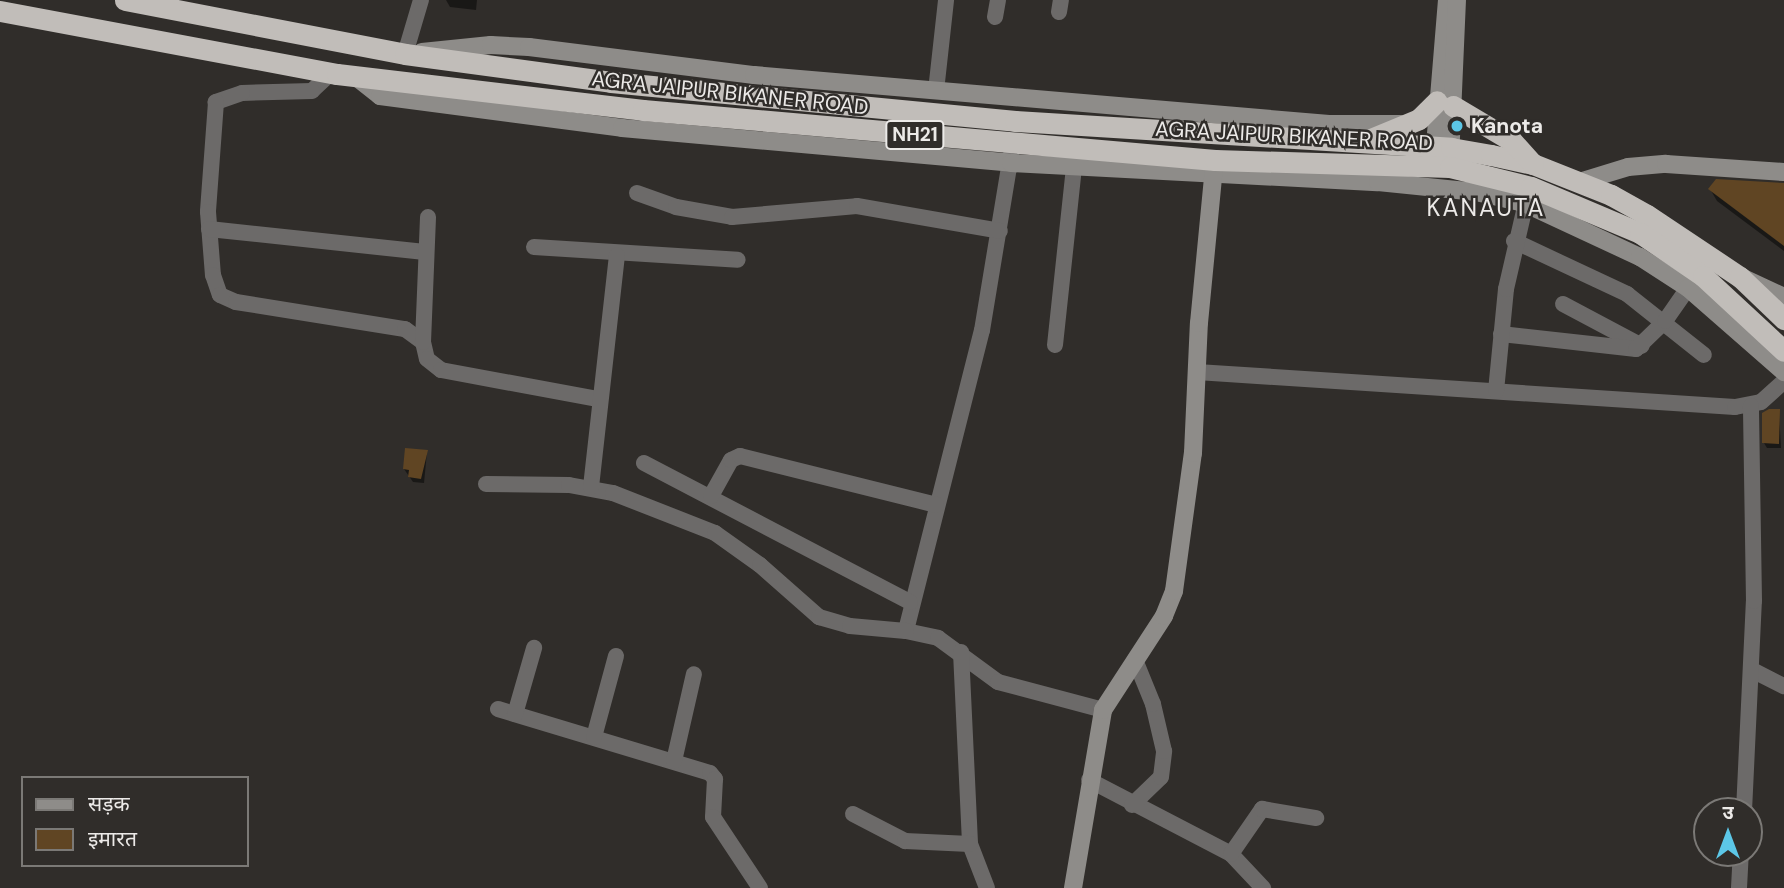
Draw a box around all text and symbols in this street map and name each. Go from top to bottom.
street label: AGRA JAIPUR BIKANER ROAD [590,66,870,120]
place label: Kanota [1471,113,1543,139]
street label: AGRA JAIPUR BIKANER ROAD [1155,116,1433,156]
marker: Kanota [1449,118,1465,134]
road number: NH21 [885,119,945,150]
district label: KANAUTA [1427,194,1545,222]
legend [21,776,248,867]
text: सड़क [88,790,130,818]
north arrow [1693,797,1763,867]
text: उ [1722,800,1734,825]
text: इमारत [88,825,137,853]

